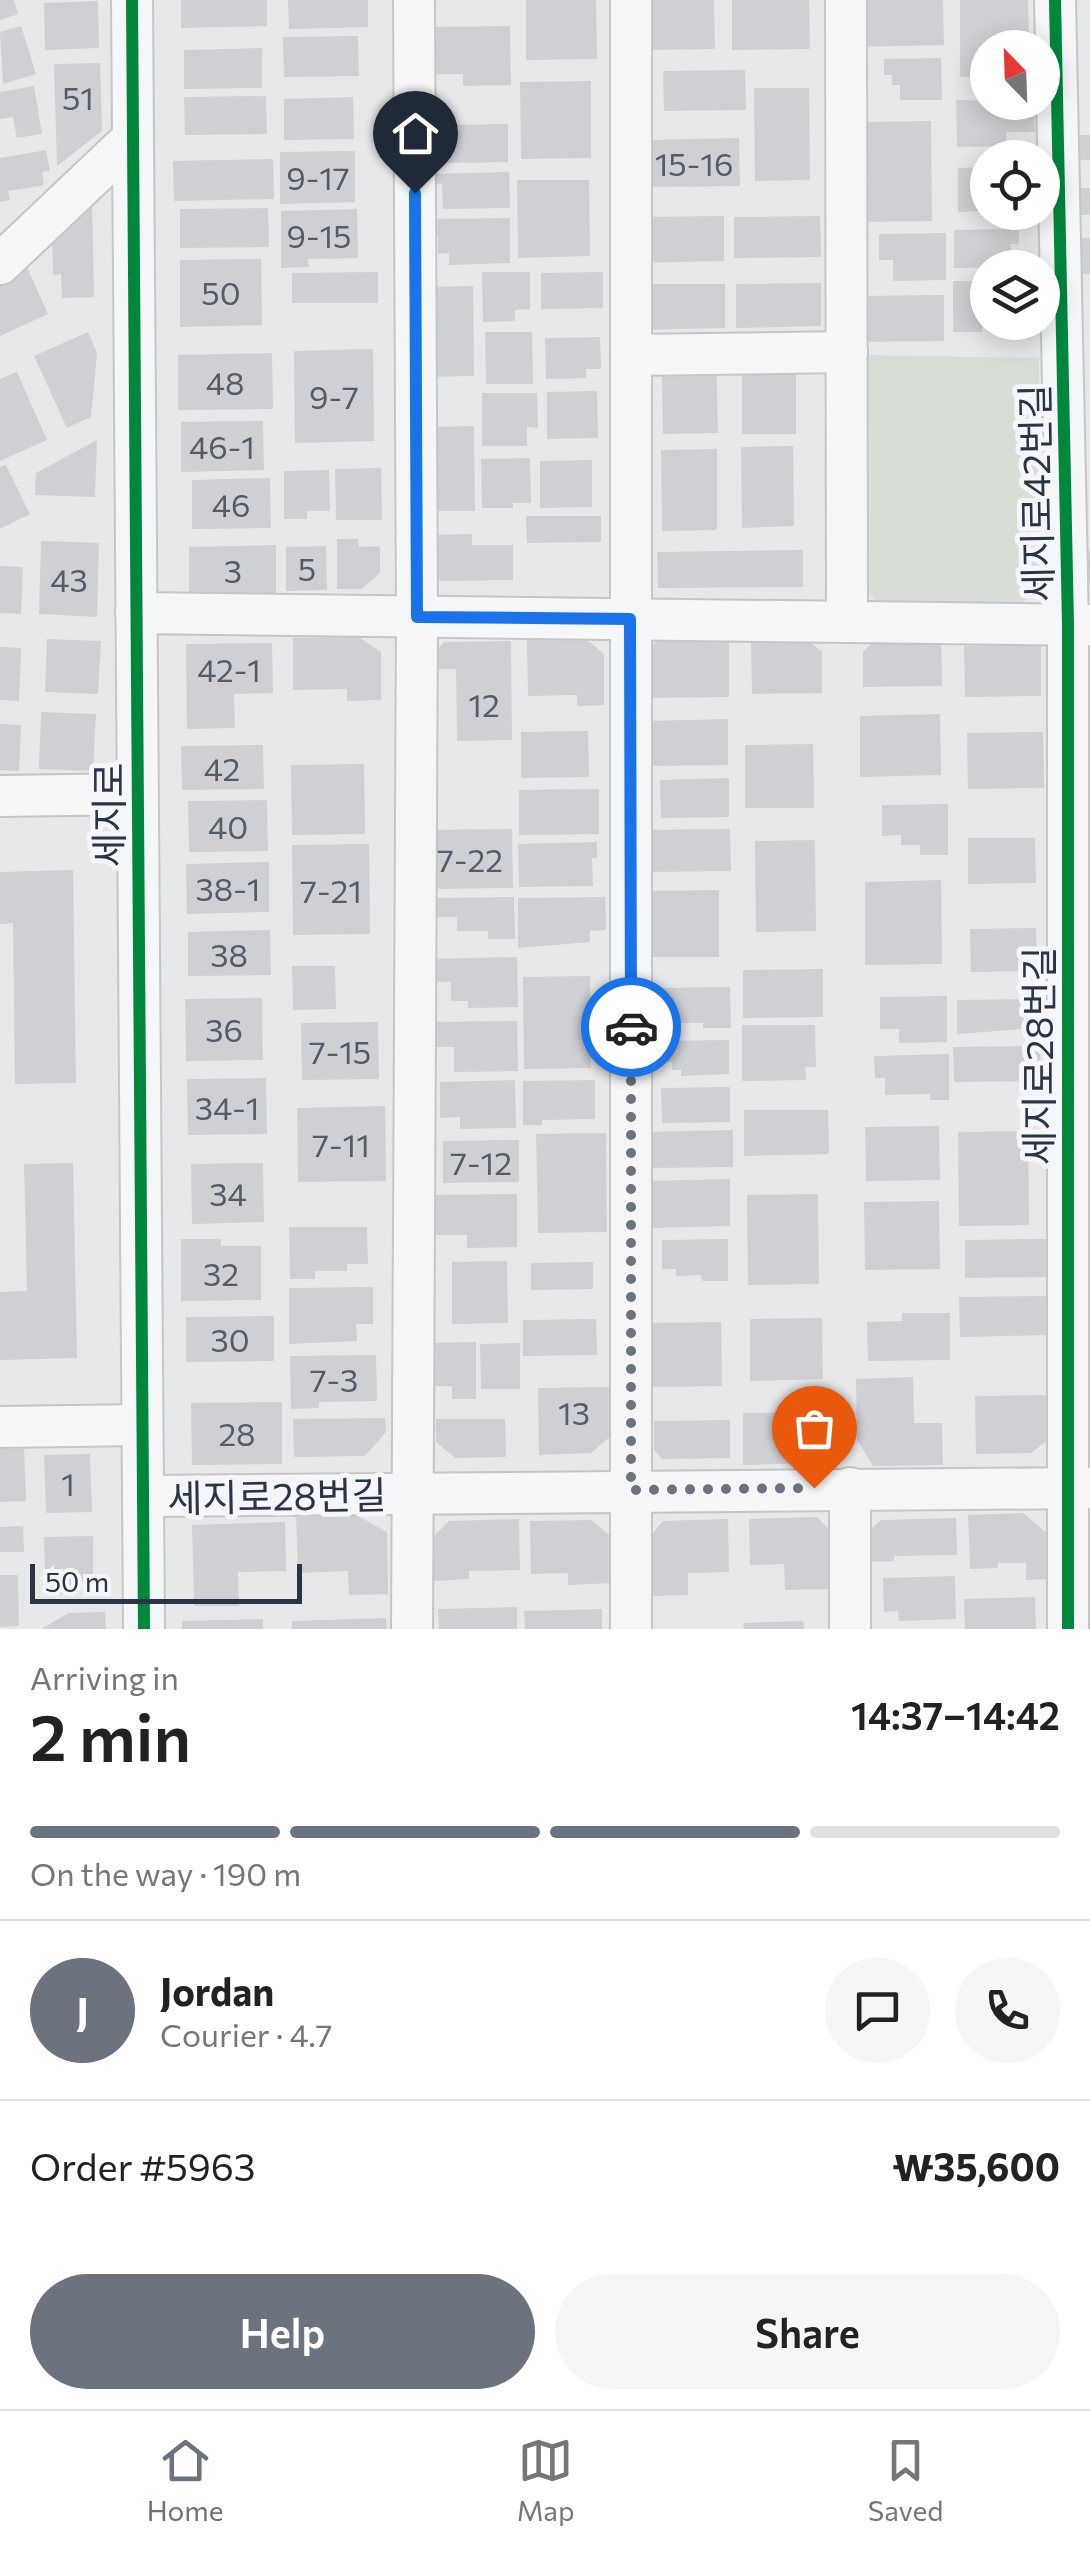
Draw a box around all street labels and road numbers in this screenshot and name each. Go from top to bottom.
street label: 세지로42번길 [1010,384,1060,602]
street label: 세지로 [84,763,131,867]
street label: 세지로28번길 [1014,947,1061,1165]
street label: 세지로28번길 [167,1470,387,1520]

